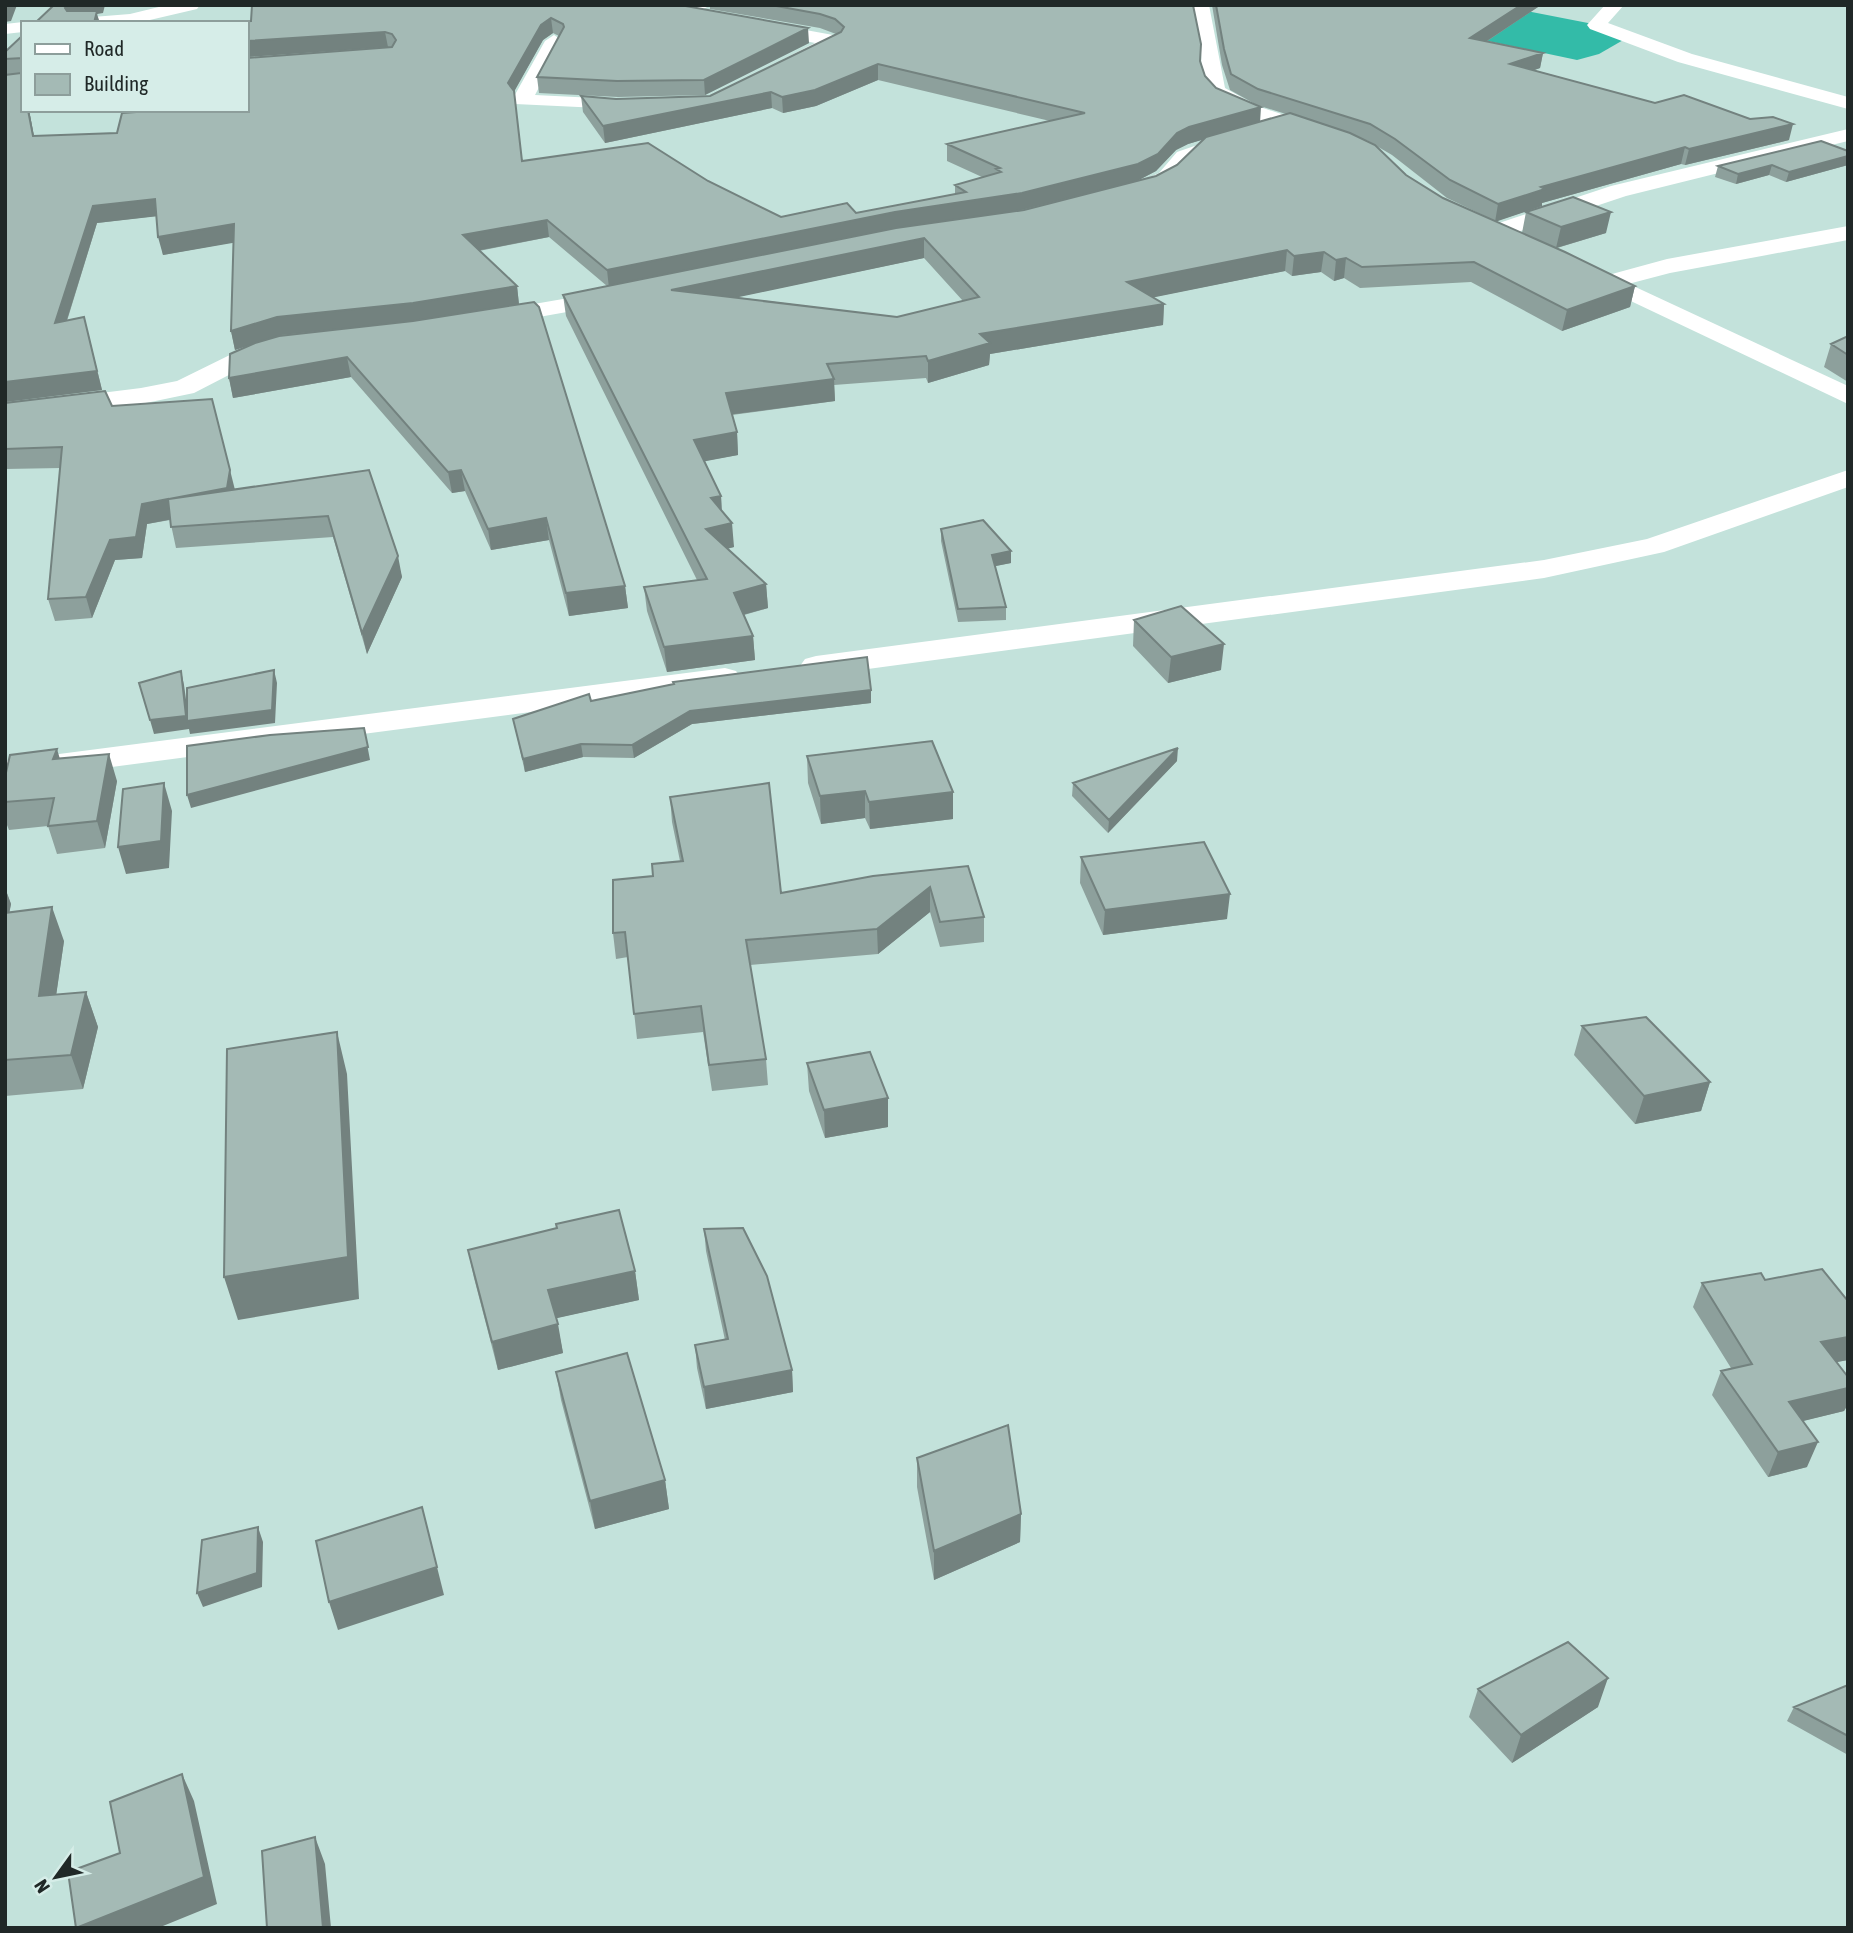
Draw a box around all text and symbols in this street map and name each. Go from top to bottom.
legend [21,21,248,112]
text: Road [84,36,124,60]
text: Building [84,71,148,95]
north arrow [21,1842,91,1912]
text: N [29,1876,54,1897]

